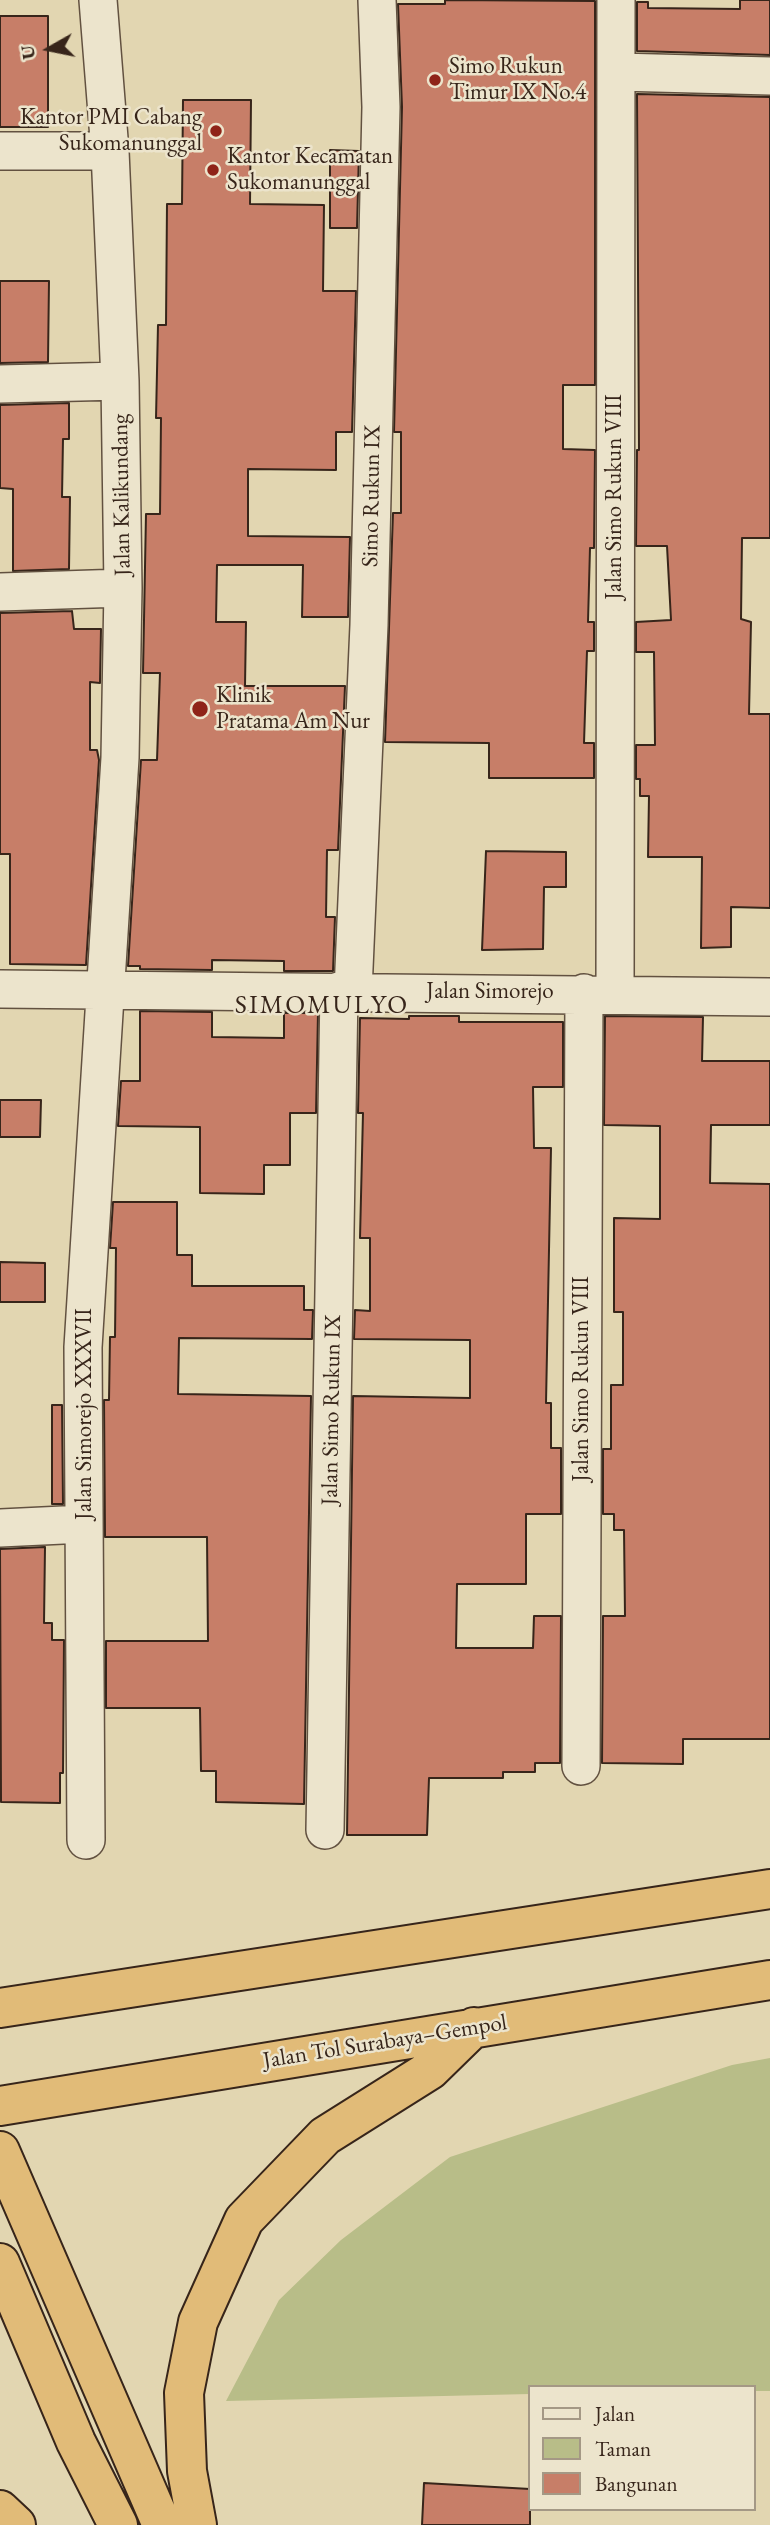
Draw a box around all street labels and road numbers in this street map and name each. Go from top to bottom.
street label: Jalan Simo Rukun VIII [601,394,629,600]
street label: Jalan Kalikundang [107,414,137,576]
street label: Simo Rukun IX [357,425,387,567]
street label: Jalan Simorejo [426,978,554,1006]
street label: Jalan Simo Rukun VIII [568,1276,596,1482]
street label: Jalan Simorejo XXXVII [71,1308,99,1520]
street label: Jalan Simo Rukun IX [317,1314,347,1506]
street label: Jalan Tol Surabaya–Gempol [261,2009,509,2075]

